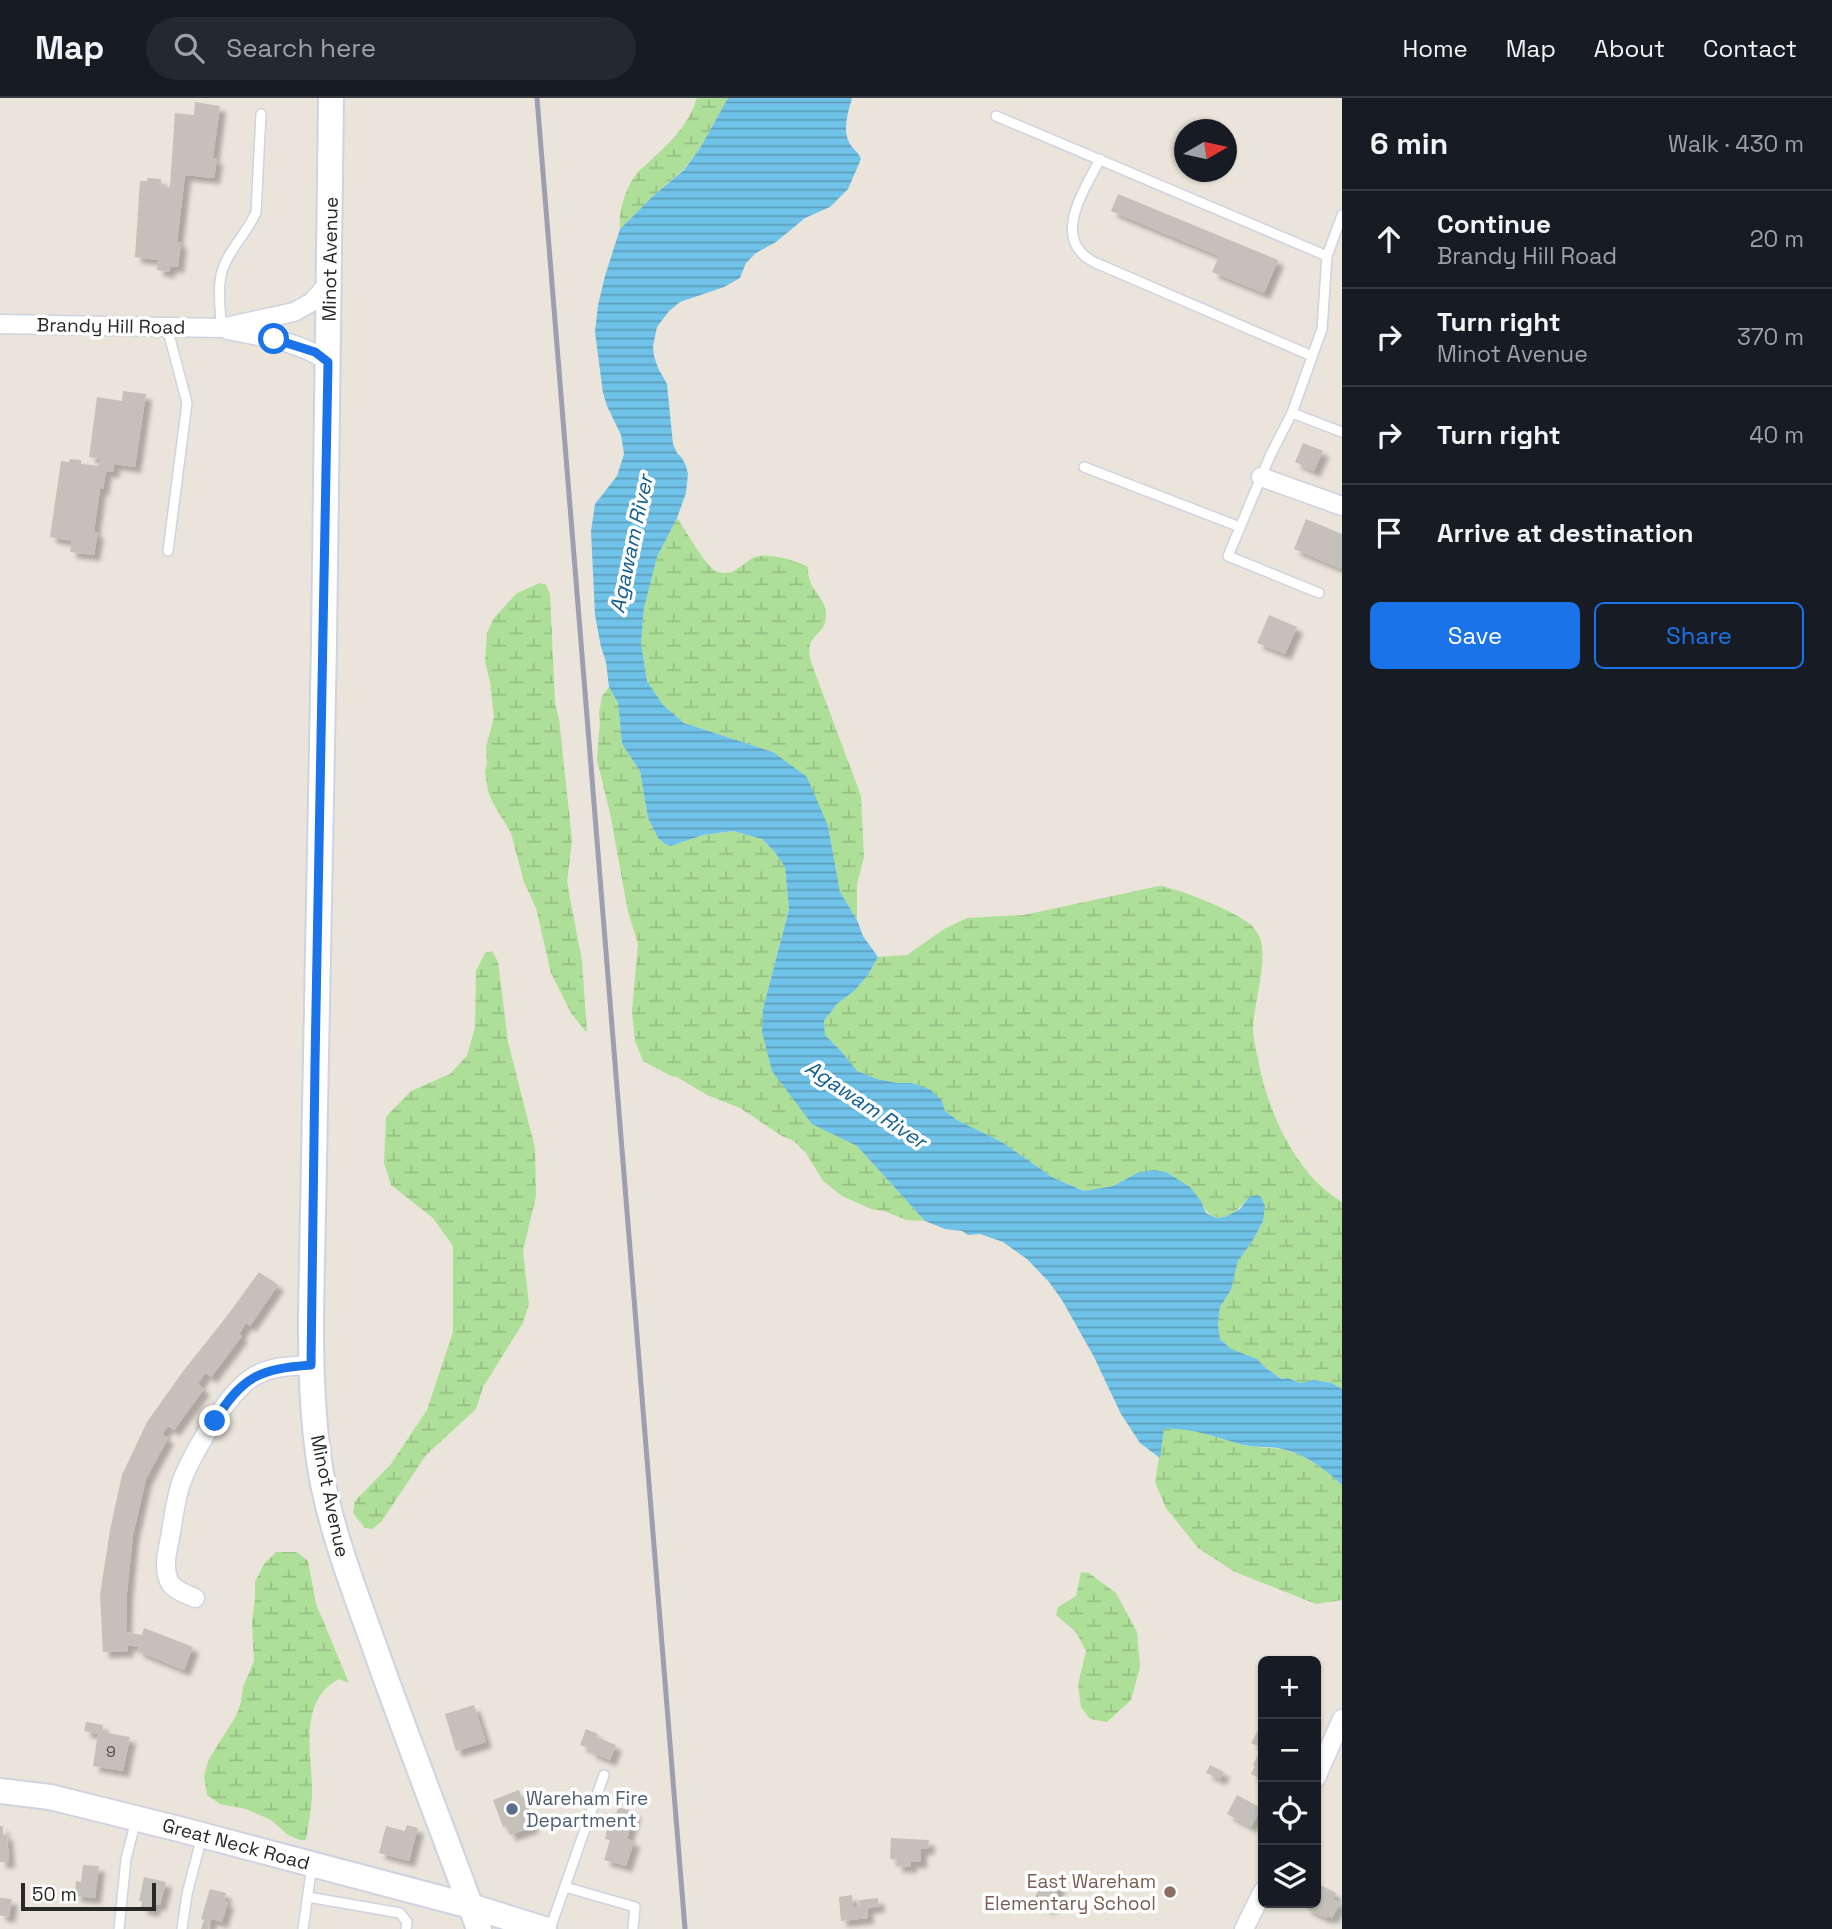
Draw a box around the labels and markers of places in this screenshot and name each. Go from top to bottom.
place label: Wareham Fire Department [526,1786,648,1833]
marker: Wareham Fire Department [504,1801,520,1817]
place label: East Wareham Elementary School [984,1869,1156,1916]
marker: East Wareham Elementary School [1162,1884,1178,1900]

